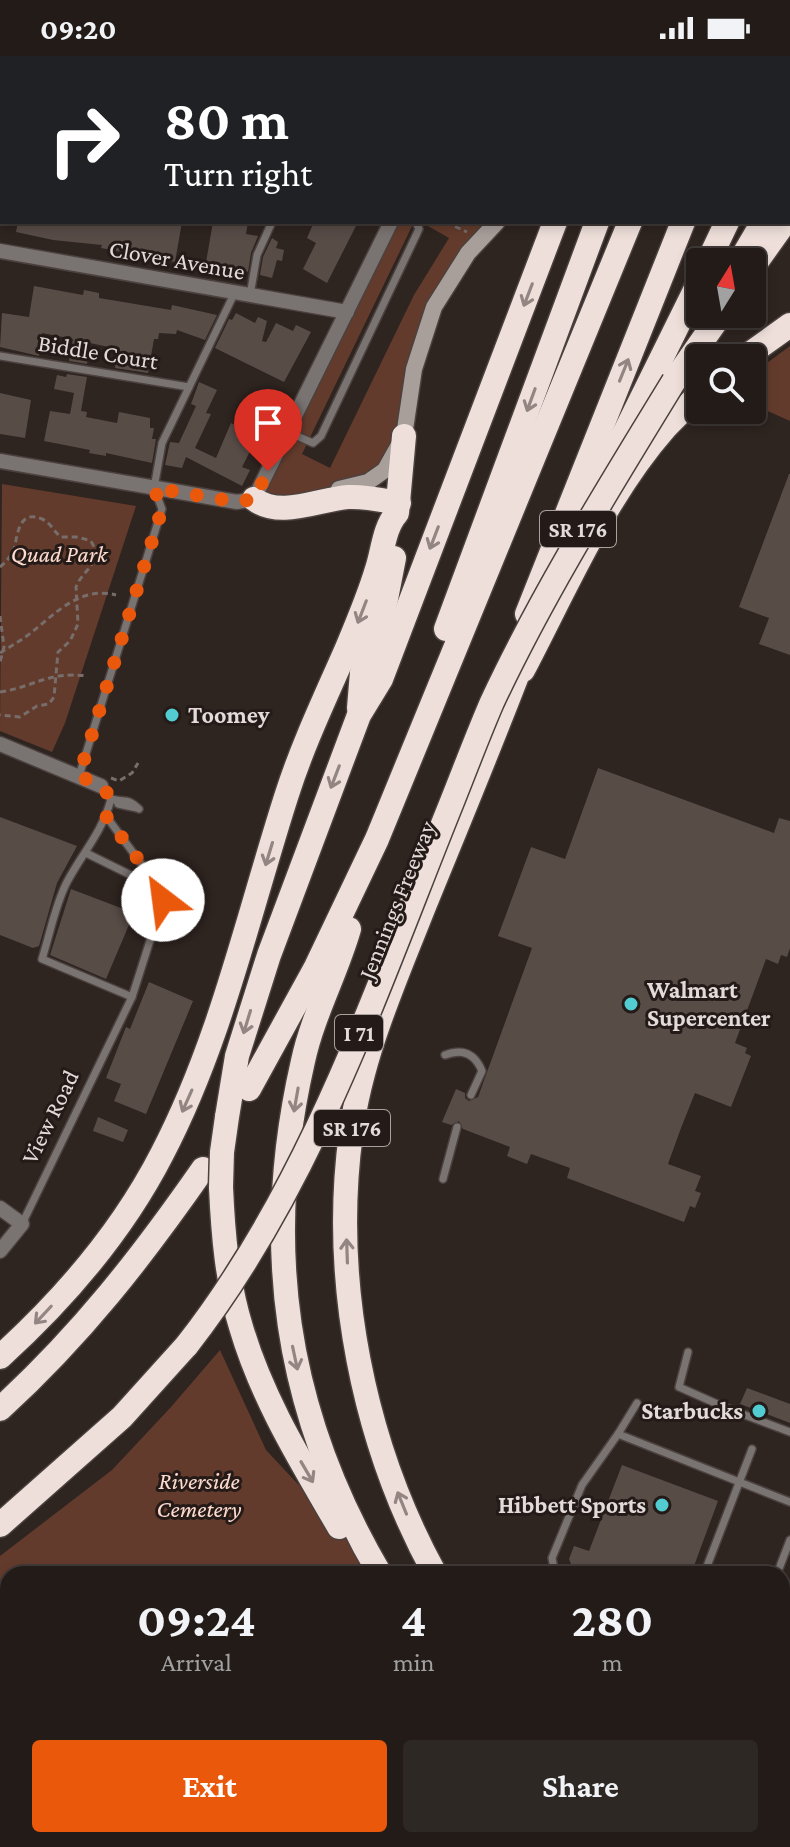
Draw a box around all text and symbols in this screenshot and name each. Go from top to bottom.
text: 09:20 [40,12,116,45]
icon: right [32,88,136,192]
text: 80 m [164,89,289,151]
text: Turn right [164,154,312,194]
street label: Clover Avenue [107,234,247,285]
north arrow [686,248,766,328]
map controls [686,248,766,424]
one-way arrow [520,282,534,307]
street label: Biddle Court [36,329,161,374]
button: search [686,344,766,424]
one-way arrow [618,358,632,383]
one-way arrow [523,387,537,412]
pin [234,389,302,471]
icon: arrive [246,401,290,445]
road number: SR 176 [540,511,616,547]
one-way arrow [426,525,440,550]
park label: Quad Park [11,540,109,567]
one-way arrow [354,599,368,624]
place label: Toomey [188,701,270,728]
marker: Toomey [163,706,181,724]
one-way arrow [327,764,341,789]
street label: Jennings Freeway [352,816,441,985]
one-way arrow [261,841,275,866]
position arrow [121,858,205,942]
place label: Walmart Supercenter [646,976,771,1031]
marker: Walmart Supercenter [622,995,640,1013]
one-way arrow [239,1008,254,1034]
road number: I 71 [335,1015,383,1051]
street label: View Road [15,1065,84,1168]
one-way arrow [287,1087,302,1112]
one-way arrow [179,1088,194,1112]
road number: SR 176 [314,1110,390,1146]
one-way arrow [339,1238,354,1265]
one-way arrow [35,1305,53,1325]
one-way arrow [288,1345,303,1371]
place label: Starbucks [641,1397,743,1424]
marker: Starbucks [750,1402,768,1420]
one-way arrow [299,1460,315,1483]
park label: Riverside Cemetery [157,1467,241,1522]
one-way arrow [394,1491,408,1516]
place label: Hibbett Sports [498,1491,646,1518]
marker: Hibbett Sports [653,1496,671,1514]
text: 09:24 [137,1593,256,1646]
text: 4 [401,1593,427,1646]
text: 280 [572,1593,653,1646]
text: Arrival [161,1648,232,1677]
text: min [393,1648,435,1677]
text: m [602,1648,623,1677]
button: Exit [32,1740,387,1832]
button: Share [403,1740,758,1832]

